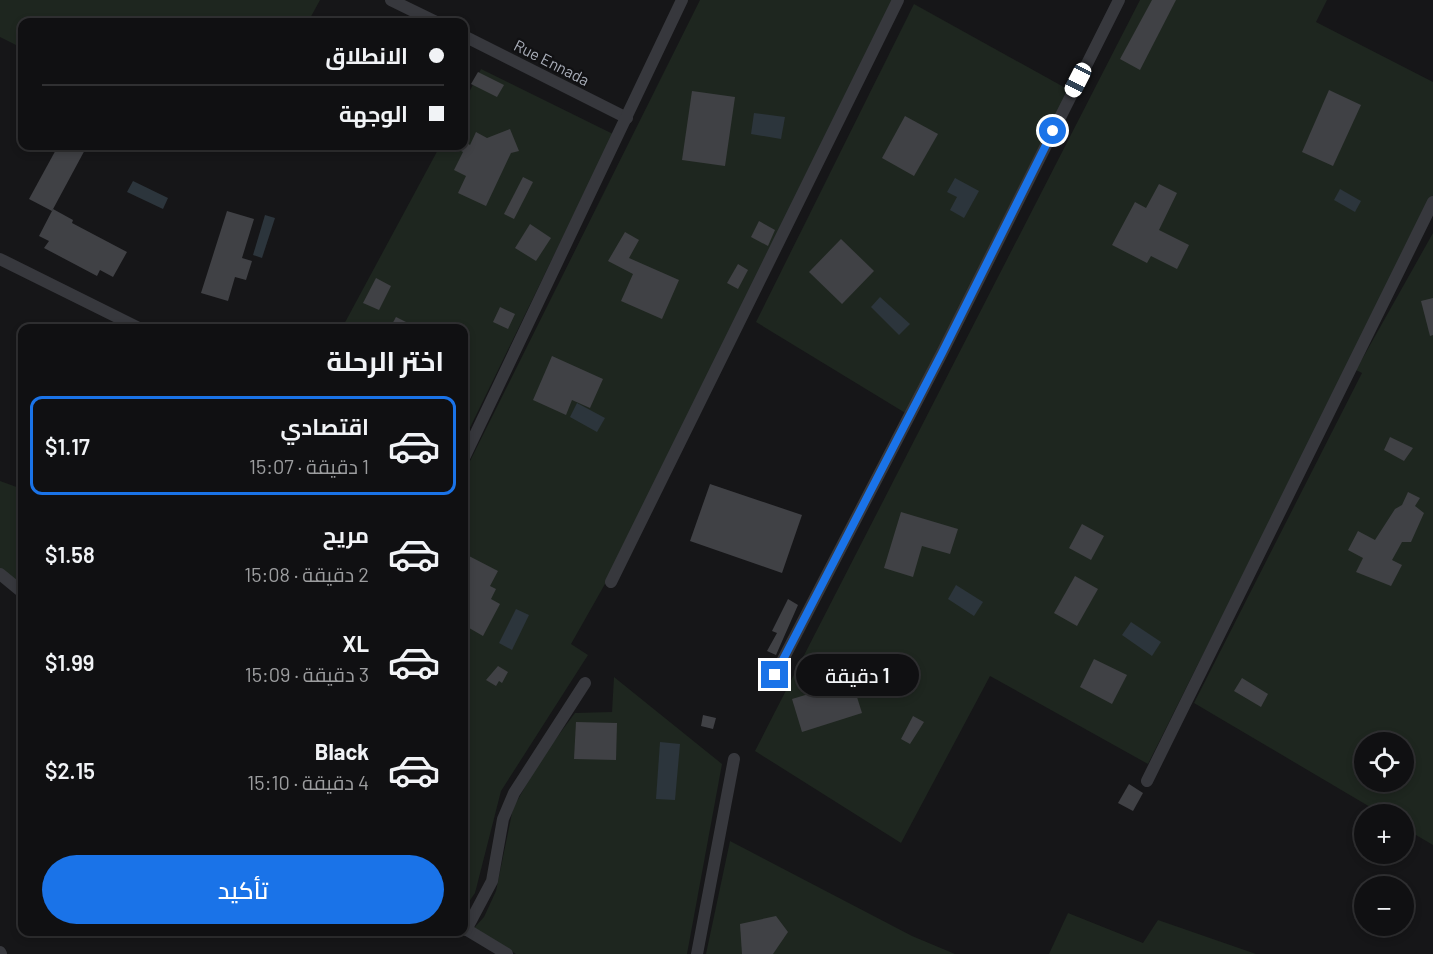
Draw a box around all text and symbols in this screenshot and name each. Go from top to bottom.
street label: Rue Ennada [511,35,593,89]
text: الانطلاق [325,42,408,68]
car [1062,60,1094,100]
text: الوجهة [339,100,408,126]
route start [1039,117,1066,144]
text: اختر الرحلة [326,344,444,376]
text: اقتصادي [280,413,369,439]
icon: car [387,419,441,473]
text: $1.17 [45,433,90,459]
text: 1 دقيقة · 15:07 [249,454,369,478]
text: مريح [323,521,369,547]
icon: car [387,527,441,581]
text: $1.58 [45,541,95,567]
text: 2 دقيقة · 15:08 [244,562,369,586]
text: XL [343,630,369,656]
icon: car [387,635,441,689]
text: $1.99 [45,649,94,675]
callout: 1 دقيقة [796,654,919,696]
route end [761,661,788,688]
text: 3 دقيقة · 15:09 [245,662,369,686]
text: 1 دقيقة [825,663,890,687]
map controls [1354,732,1414,936]
button: locate [1354,732,1414,792]
text: Black [315,738,369,764]
icon: car [387,743,441,797]
text: $2.15 [45,757,95,783]
text: 4 دقيقة · 15:10 [247,770,369,794]
button: + [1354,804,1414,864]
button: تأكيد [42,855,444,924]
button: − [1354,876,1414,936]

